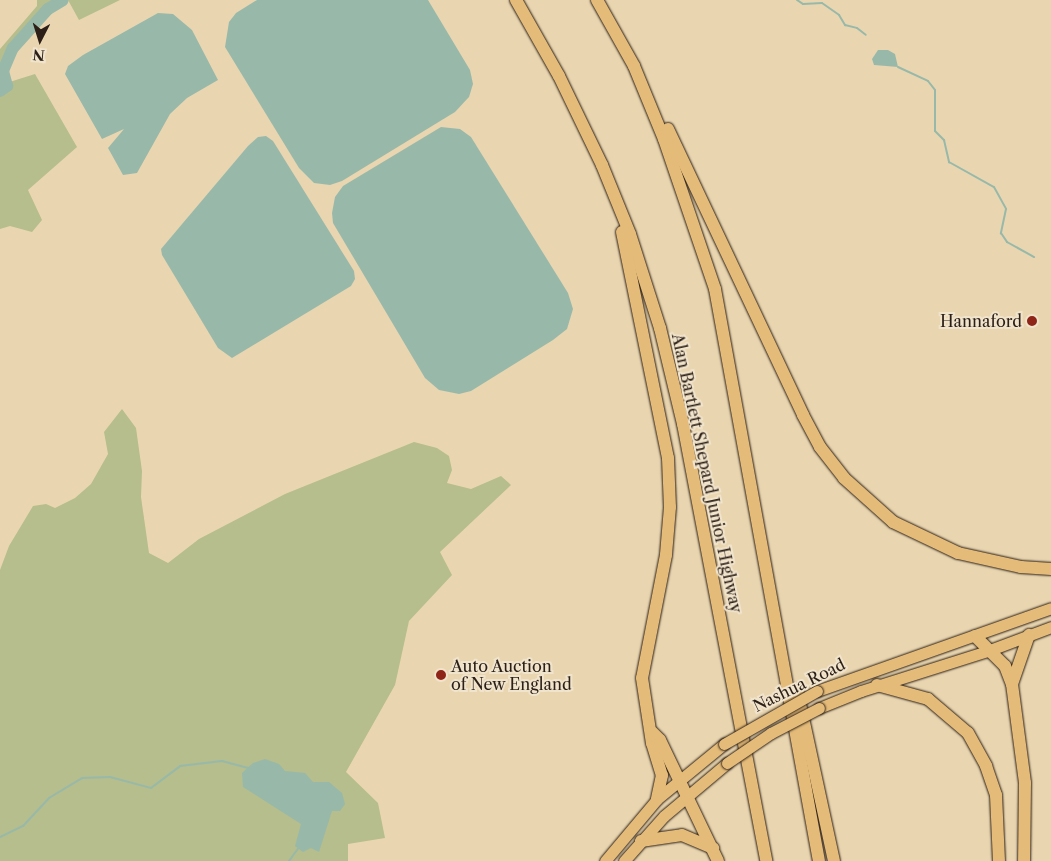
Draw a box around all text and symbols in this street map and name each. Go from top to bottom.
north arrow [15,15,65,65]
text: N [32,45,46,64]
place label: Hannaford [940,311,1022,331]
marker: Hannaford [1026,315,1038,327]
street label: Alan Bartlett Shepard Junior Highway [668,331,746,615]
street label: Nashua Road [750,654,848,716]
place label: Auto Auction of New England [451,656,572,694]
marker: Auto Auction of New England [435,669,447,681]

